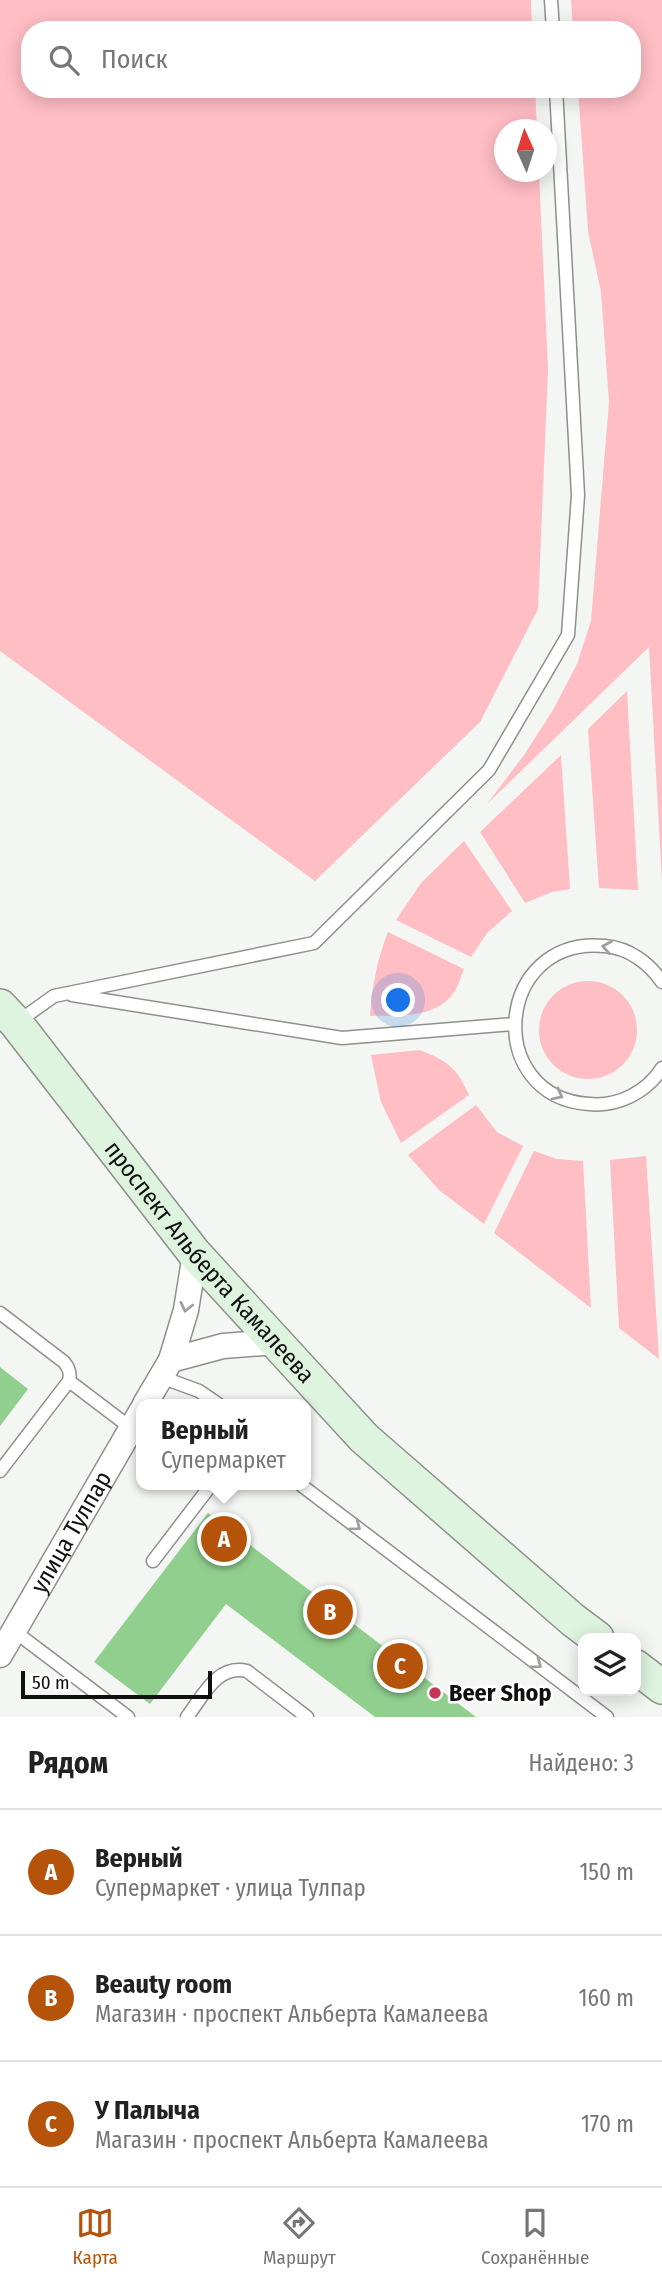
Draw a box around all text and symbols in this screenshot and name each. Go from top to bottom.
search box [21,21,641,98]
icon: search [45,41,83,79]
text: Поиск [101,44,168,75]
north arrow [494,119,557,182]
one-way arrow [601,940,613,955]
your location [381,983,415,1017]
one-way arrow [551,1087,564,1101]
street label: проспект Альберта Камалеева [99,1135,320,1389]
one-way arrow [179,1301,194,1313]
popup [136,1399,311,1490]
text: Верный [161,1415,249,1446]
text: Супермаркет [161,1446,286,1474]
street label: улица Тулпар [25,1466,117,1598]
pin: A [201,1513,247,1565]
one-way arrow [348,1518,360,1530]
pin: B [307,1586,353,1638]
map controls [578,1633,641,1696]
button: layers [578,1633,641,1696]
pin: C [377,1640,423,1692]
one-way arrow [529,1655,542,1668]
scale bar [21,1668,212,1700]
text: 50 m [32,1671,70,1694]
place label: Beer Shop [449,1679,551,1707]
marker: Beer Shop [427,1685,443,1701]
text: Рядом [28,1745,108,1781]
text: Найдено: 3 [529,1749,634,1777]
text: Верный [95,1843,183,1874]
text: A [45,1858,57,1886]
text: 150 m [579,1858,634,1886]
text: Супермаркет · улица Тулпар [95,1874,366,1902]
text: Beauty room [95,1969,232,2000]
text: B [45,1984,57,2012]
text: 160 m [579,1984,634,2012]
text: Магазин · проспект Альберта Камалеева [95,2000,488,2028]
text: У Палыча [95,2095,200,2126]
text: C [45,2110,57,2138]
text: 170 m [581,2110,634,2138]
text: Магазин · проспект Альберта Камалеева [95,2126,488,2154]
tab: Карта [73,2204,118,2269]
tab: Маршрут [263,2204,336,2269]
tab: Сохранённые [481,2204,589,2269]

